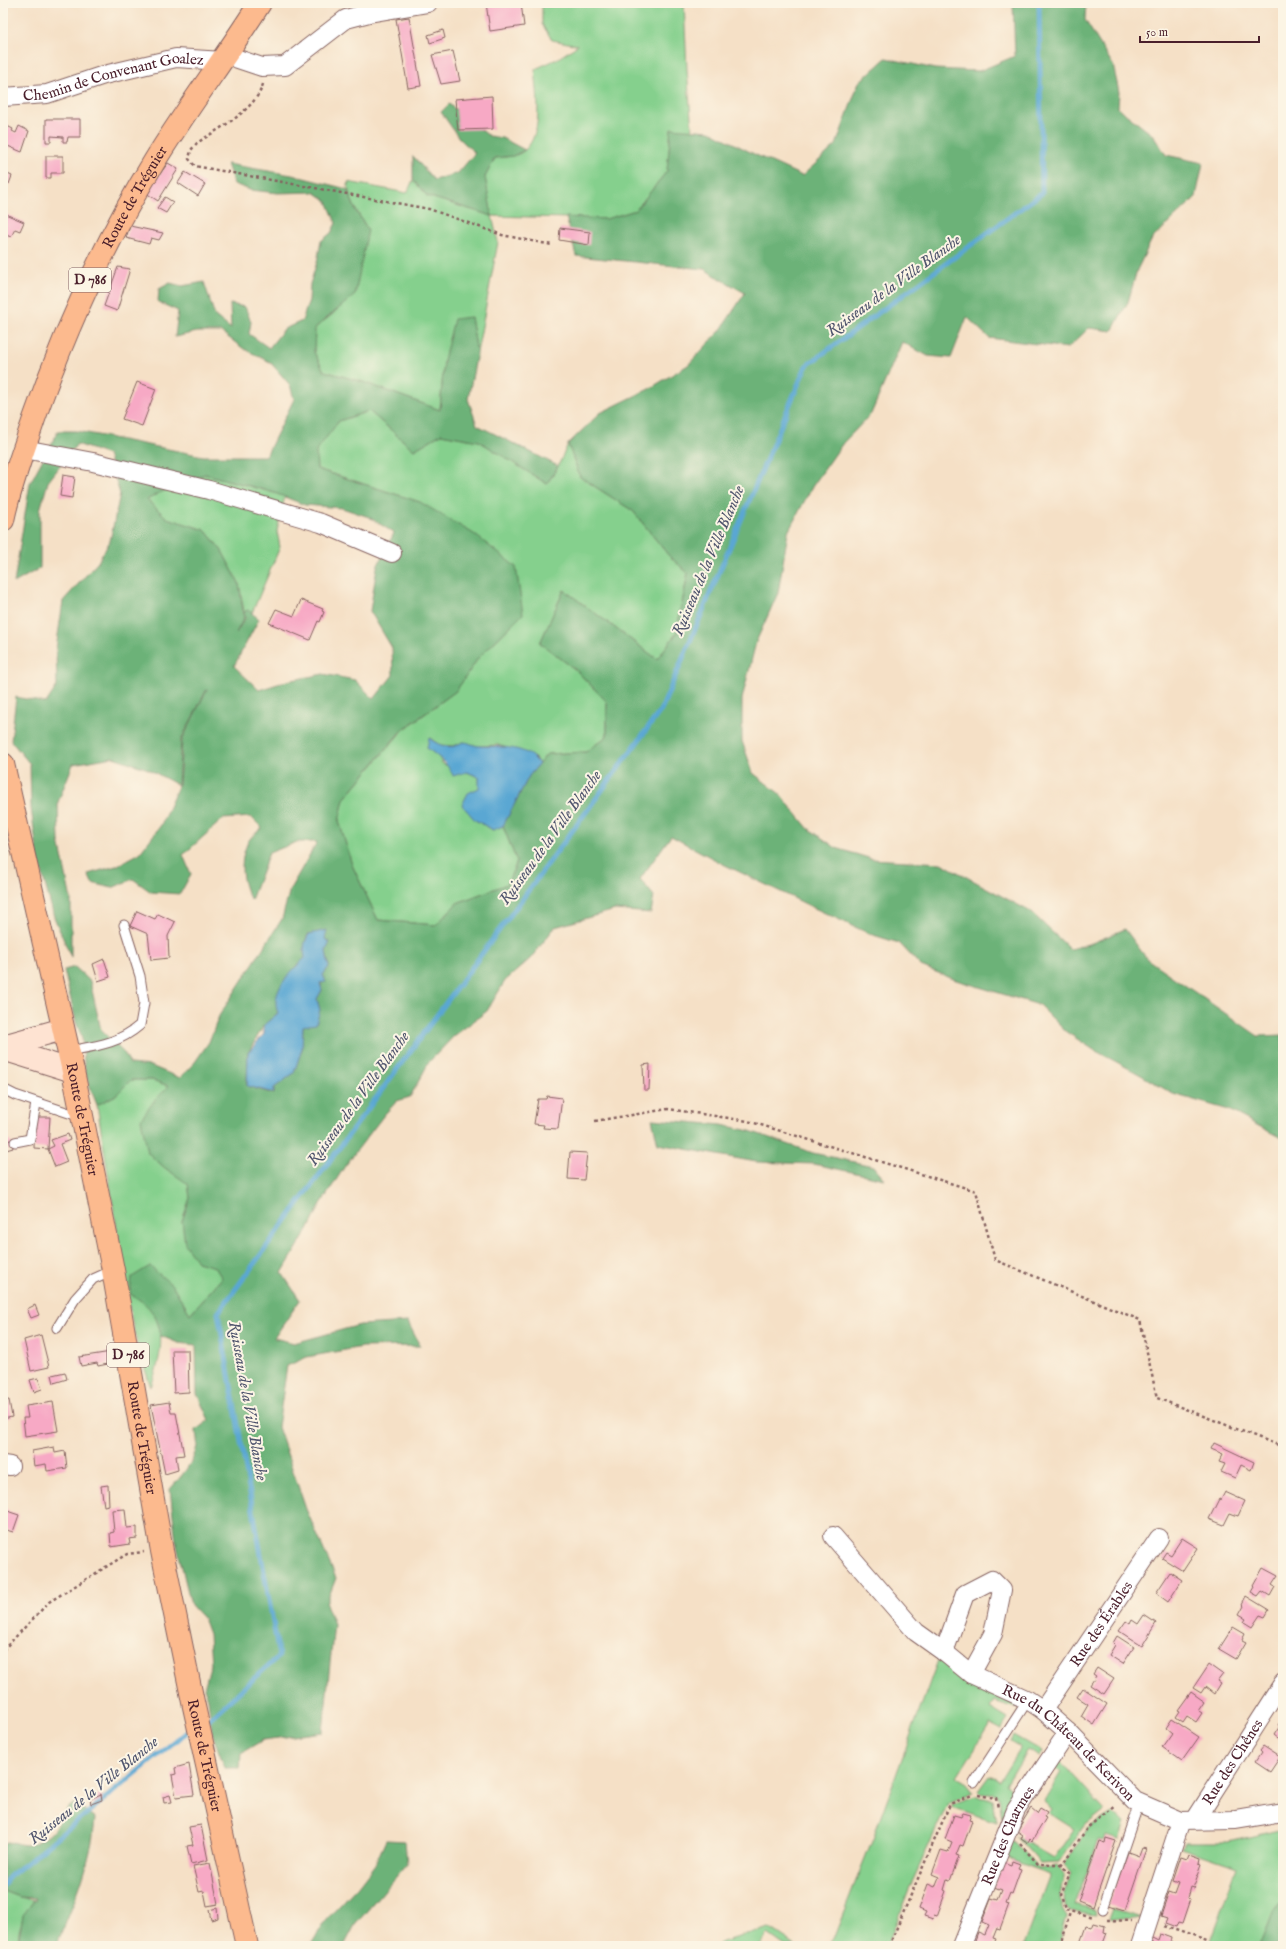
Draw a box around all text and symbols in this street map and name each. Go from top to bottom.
scale bar [1140,18,1259,44]
text: 50 m [1146,25,1168,40]
street label: Chemin de Convenant Goalez [22,48,204,105]
street label: Route de Tréguier [98,142,172,251]
water label: Ruisseau de la Ville Blanche [823,230,966,342]
road number: D 786 [69,268,111,292]
water label: Ruisseau de la Ville Blanche [668,482,750,639]
water label: Ruisseau de la Ville Blanche [495,766,607,909]
water label: Ruisseau de la Ville Blanche [303,1027,415,1170]
street label: Route de Tréguier [62,1061,103,1178]
water label: Ruisseau de la Ville Blanche [223,1320,271,1483]
road number: D 786 [107,1343,149,1367]
street label: Route de Tréguier [123,1379,162,1496]
street label: Rue des Érables [1066,1577,1137,1670]
street label: Rue du Château de Kerivon [999,1680,1139,1805]
street label: Route de Tréguier [183,1697,227,1814]
street label: Rue des Chênes [1198,1715,1267,1809]
water label: Ruisseau de la Ville Blanche [25,1732,164,1850]
street label: Rue des Charmes [977,1782,1039,1888]

